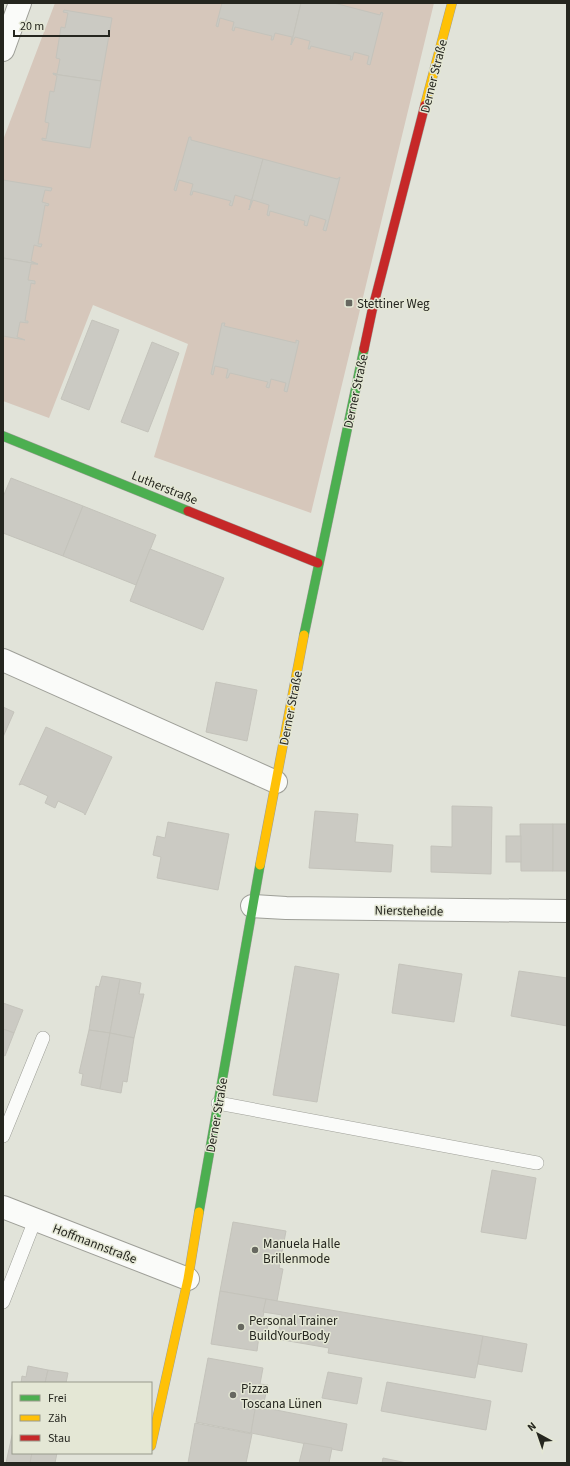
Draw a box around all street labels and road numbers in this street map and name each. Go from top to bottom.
street label: Derner Straße [416,38,452,115]
street label: Derner Straße [339,352,373,430]
street label: Lutherstraße [129,466,200,509]
street label: Derner Straße [275,669,307,747]
street label: Niersteheide [374,901,444,921]
street label: Derner Straße [202,1077,232,1154]
street label: Hoffmannstraße [50,1220,139,1268]

